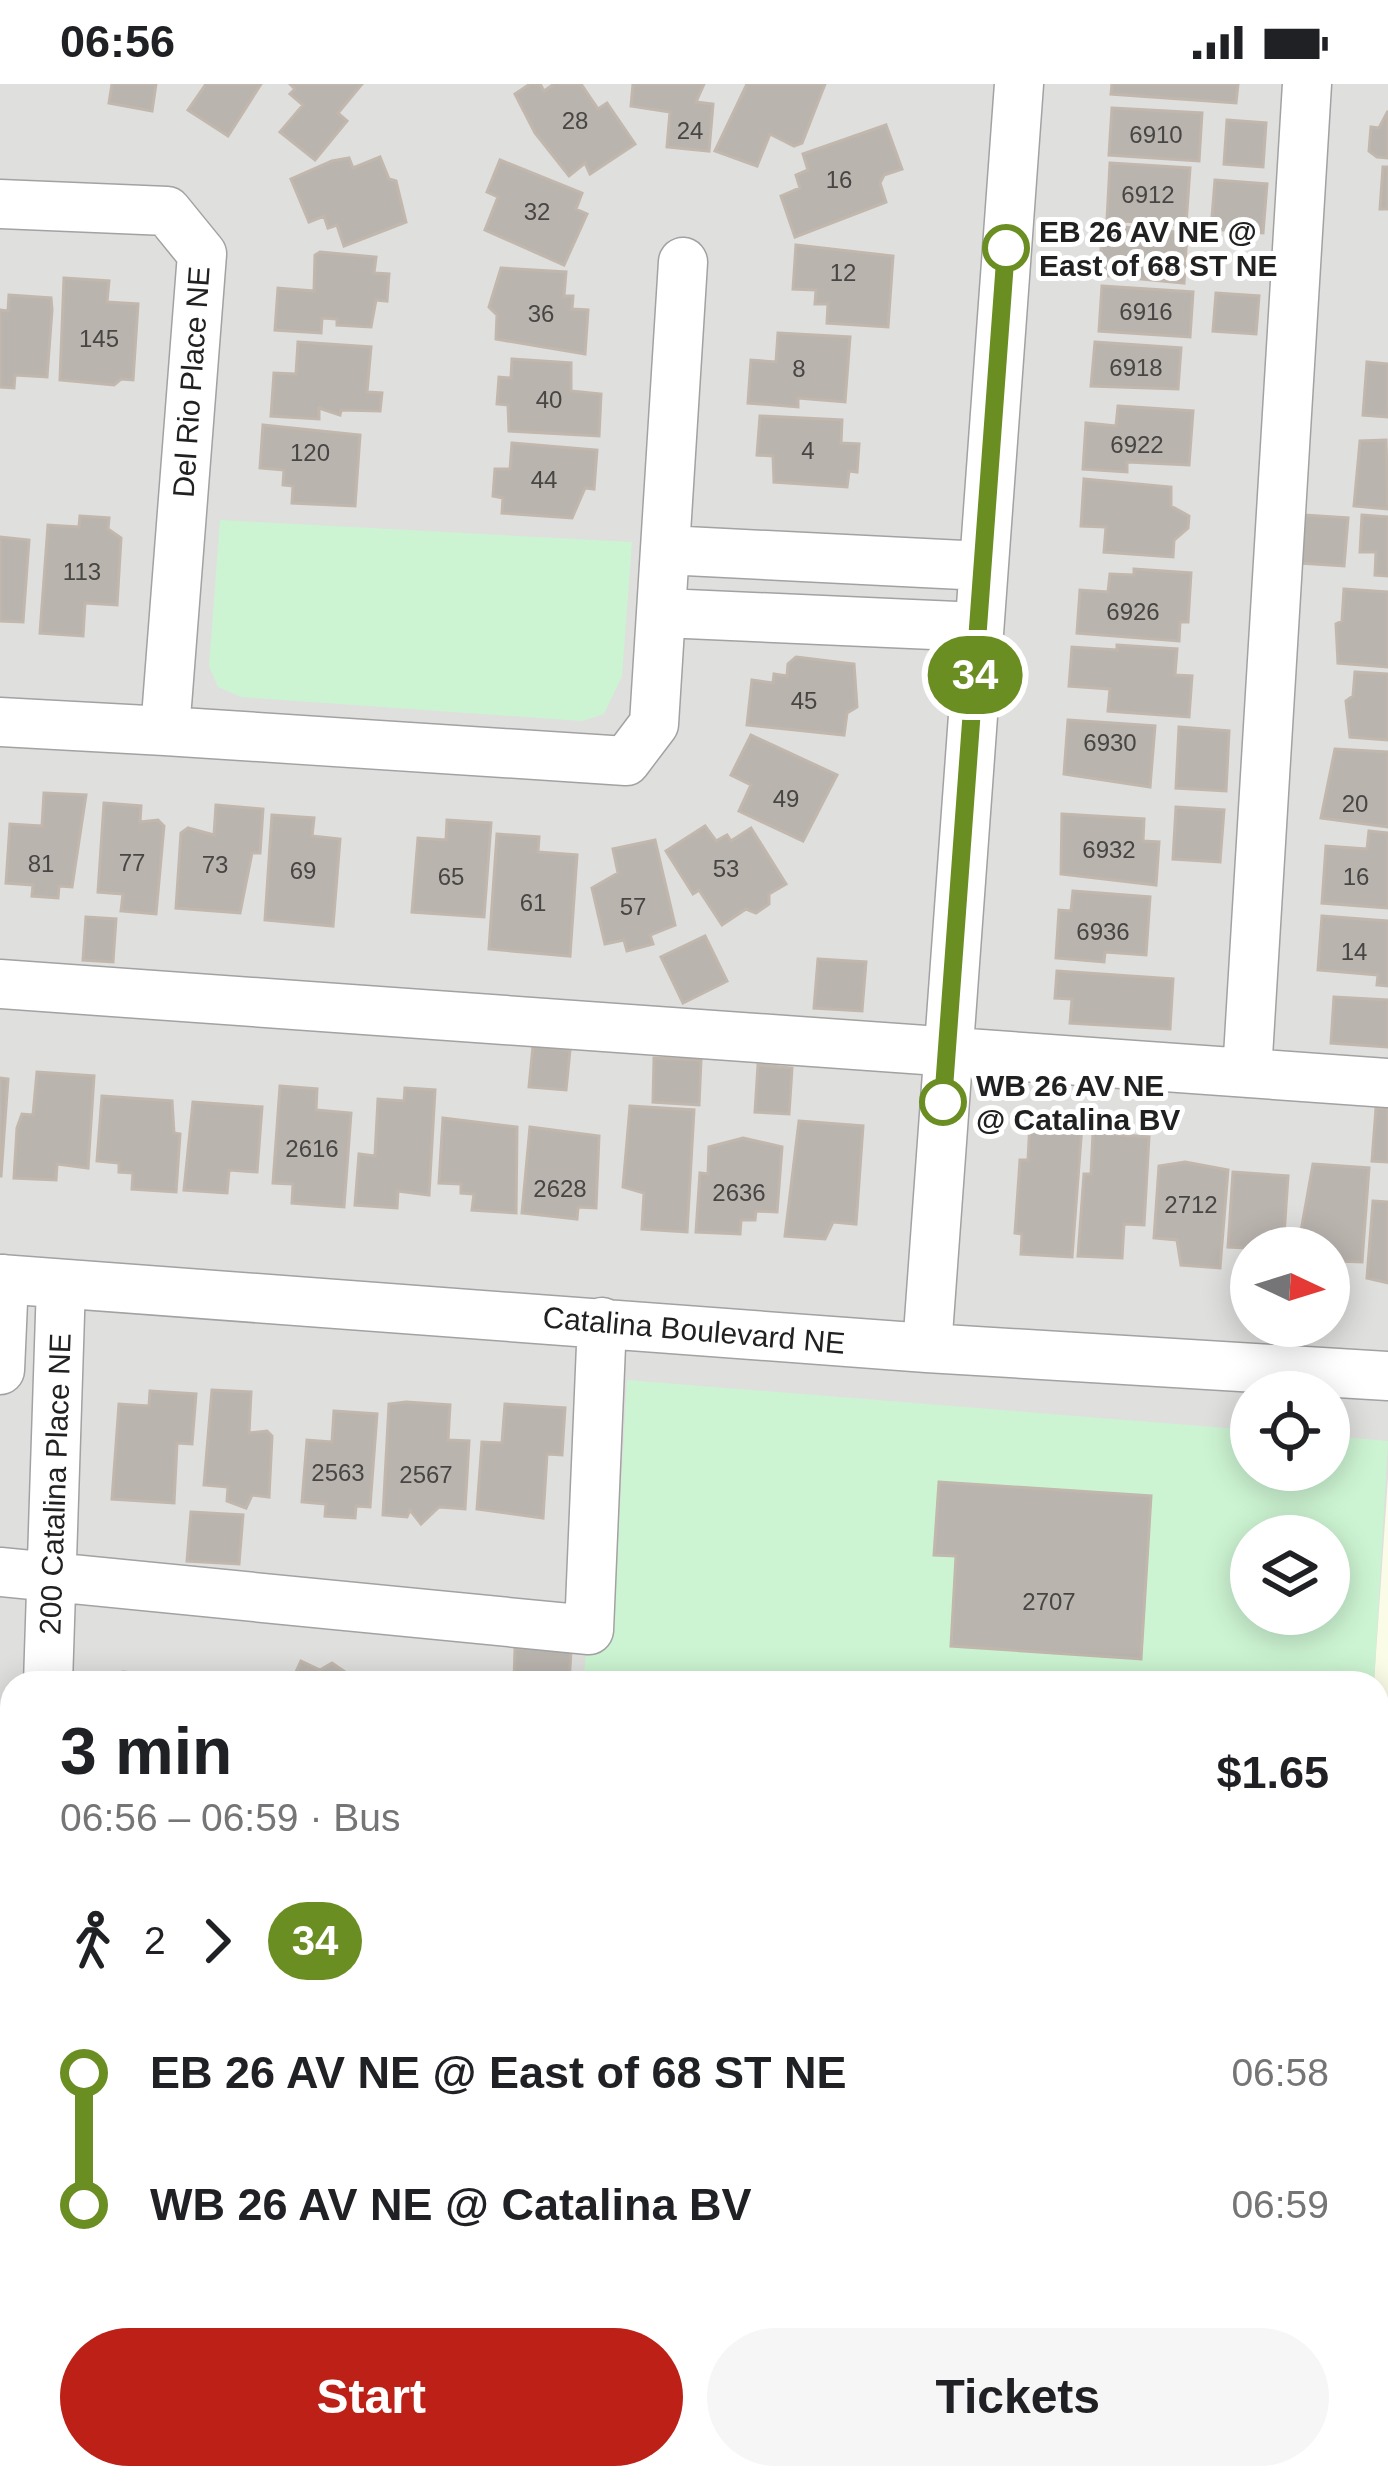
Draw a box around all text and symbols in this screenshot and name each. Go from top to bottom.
text: 06:56 [60,16,175,67]
house number: 28 [562,107,588,134]
house number: 24 [677,117,703,144]
house number: 6910 [1129,121,1183,148]
house number: 16 [826,166,852,193]
house number: 6912 [1121,181,1175,208]
house number: 32 [524,198,550,225]
place label: EB 26 AV NE @ East of 68 ST NE [1039,215,1277,282]
marker: EB 26 AV NE @ East of 68 ST NE [984,226,1028,270]
house number: 12 [830,259,856,286]
street label: Del Rio Place NE [166,265,216,499]
house number: 6916 [1119,298,1173,325]
house number: 36 [528,300,554,327]
house number: 145 [79,325,119,352]
house number: 6918 [1109,354,1163,381]
house number: 8 [792,355,806,382]
house number: 40 [536,386,562,413]
house number: 6922 [1110,431,1164,458]
house number: 4 [801,437,815,464]
house number: 120 [290,439,330,466]
house number: 44 [531,466,557,493]
house number: 113 [63,558,101,585]
house number: 6926 [1106,598,1160,625]
line badge: 34 [921,636,1029,714]
text: 34 [952,651,998,698]
house number: 45 [791,687,817,714]
house number: 6930 [1083,729,1137,756]
house number: 49 [773,785,799,812]
house number: 20 [1342,790,1368,817]
house number: 6932 [1082,836,1136,863]
house number: 77 [119,849,145,876]
house number: 81 [28,850,54,877]
house number: 73 [202,851,228,878]
house number: 53 [713,855,739,882]
house number: 69 [290,857,316,884]
house number: 65 [438,863,464,890]
house number: 16 [1343,863,1369,890]
house number: 61 [520,889,546,916]
house number: 57 [620,893,646,920]
house number: 6936 [1076,918,1130,945]
house number: 14 [1341,938,1367,965]
place label: WB 26 AV NE @ Catalina BV [976,1069,1180,1136]
marker: WB 26 AV NE @ Catalina BV [921,1080,965,1124]
house number: 2616 [285,1135,339,1162]
house number: 2628 [533,1175,587,1202]
house number: 2636 [712,1179,766,1206]
house number: 2712 [1164,1191,1218,1218]
north arrow [1230,1227,1350,1347]
map controls [1230,1227,1350,1635]
street label: Catalina Boulevard NE [541,1300,847,1360]
street label: 200 Catalina Place NE [33,1333,77,1635]
button: locate [1230,1371,1350,1491]
house number: 2563 [311,1459,365,1486]
house number: 2567 [399,1461,453,1488]
button: layers [1230,1515,1350,1635]
house number: 2707 [1022,1588,1076,1615]
text: 3 min [60,1714,232,1788]
text: $1.65 [1216,1747,1329,1798]
text: 06:56 – 06:59 · Bus [60,1796,400,1839]
icon: walk [60,1908,126,1974]
icon: forward [184,1908,250,1974]
text: 34 [292,1917,338,1964]
text: 2 [144,1919,166,1962]
text: EB 26 AV NE @ East of 68 ST NE [150,2047,847,2098]
text: 06:58 [1231,2051,1329,2094]
text: WB 26 AV NE @ Catalina BV [150,2179,752,2230]
text: 06:59 [1231,2183,1329,2226]
button: Start [60,2328,683,2466]
button: Tickets [707,2328,1329,2466]

